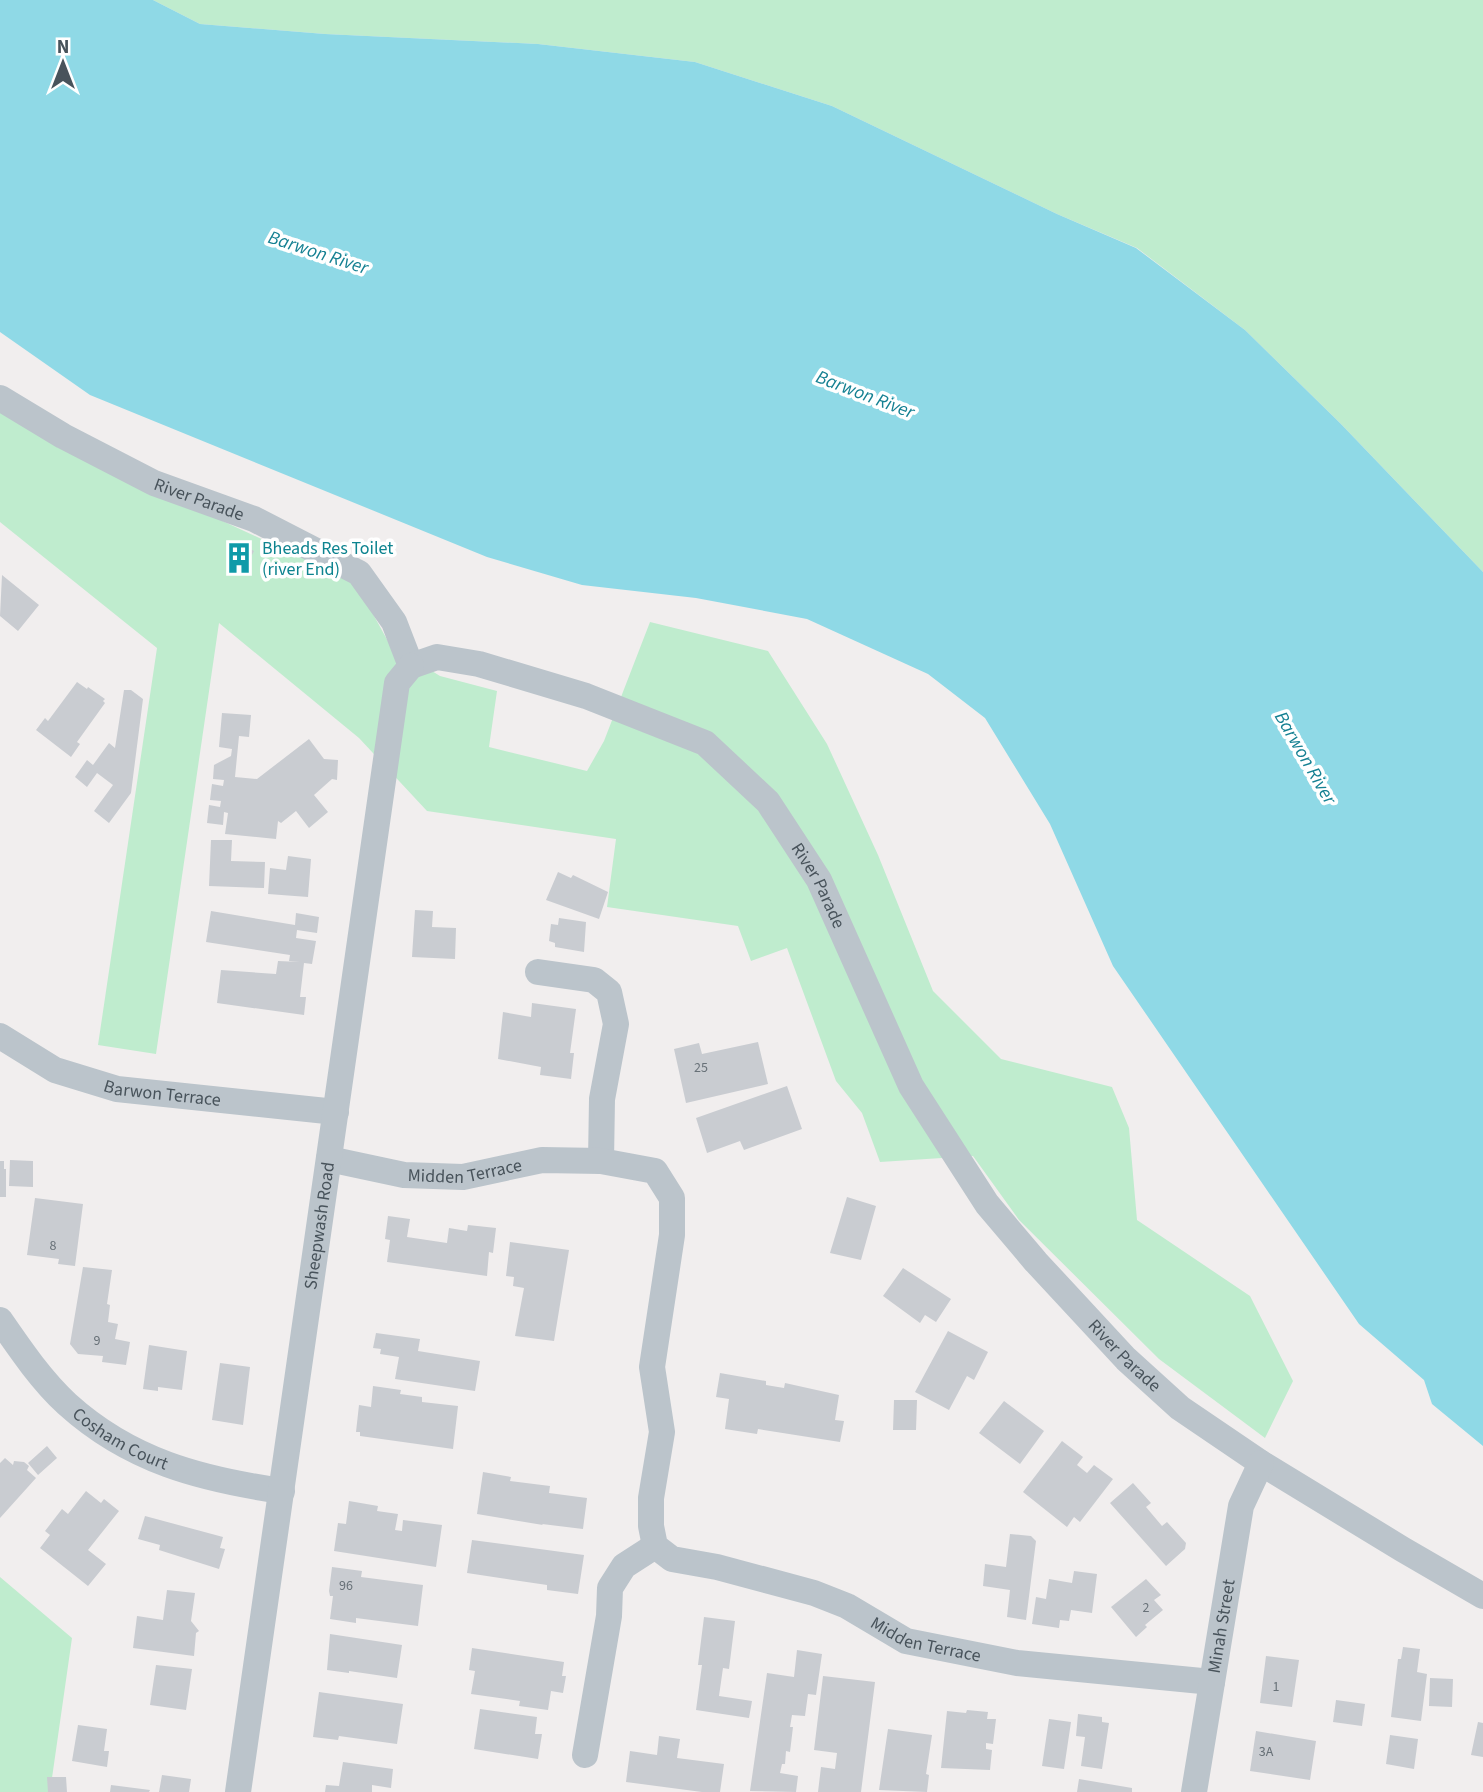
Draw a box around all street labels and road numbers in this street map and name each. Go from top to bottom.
street label: River Parade [151,472,248,527]
street label: River Parade [785,838,852,933]
street label: Barwon Terrace [101,1073,222,1112]
street label: Midden Terrace [407,1152,524,1190]
street label: Sheepwash Road [298,1160,341,1291]
street label: River Parade [1082,1313,1167,1398]
street label: Cosham Court [67,1401,172,1476]
street label: Minah Street [1201,1577,1241,1675]
street label: Midden Terrace [866,1610,983,1668]

